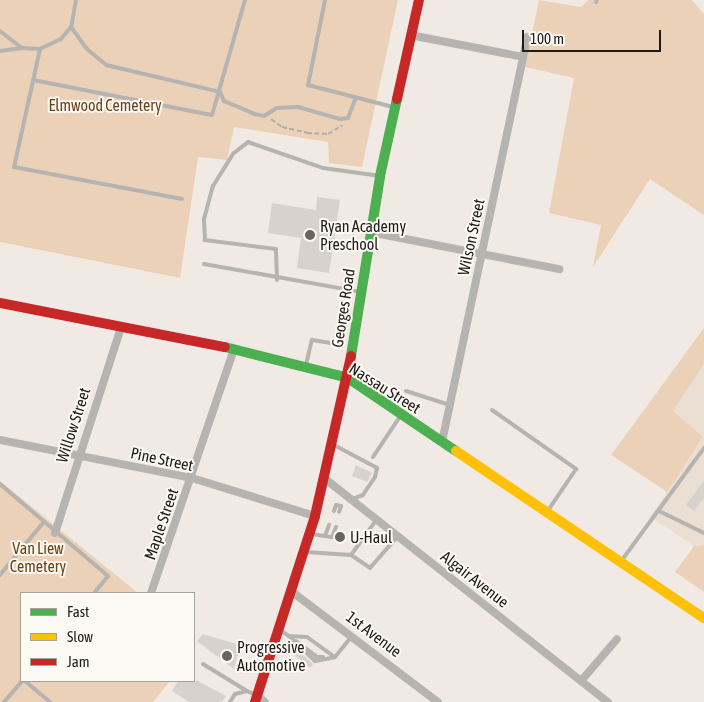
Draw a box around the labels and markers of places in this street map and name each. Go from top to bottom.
place label: Ryan Academy Preschool [320,216,406,254]
marker: Ryan Academy Preschool [304,229,316,241]
place label: U-Haul [350,527,392,547]
marker: U-Haul [334,531,346,543]
place label: Progressive Automotive [237,637,306,675]
marker: Progressive Automotive [221,650,233,662]

